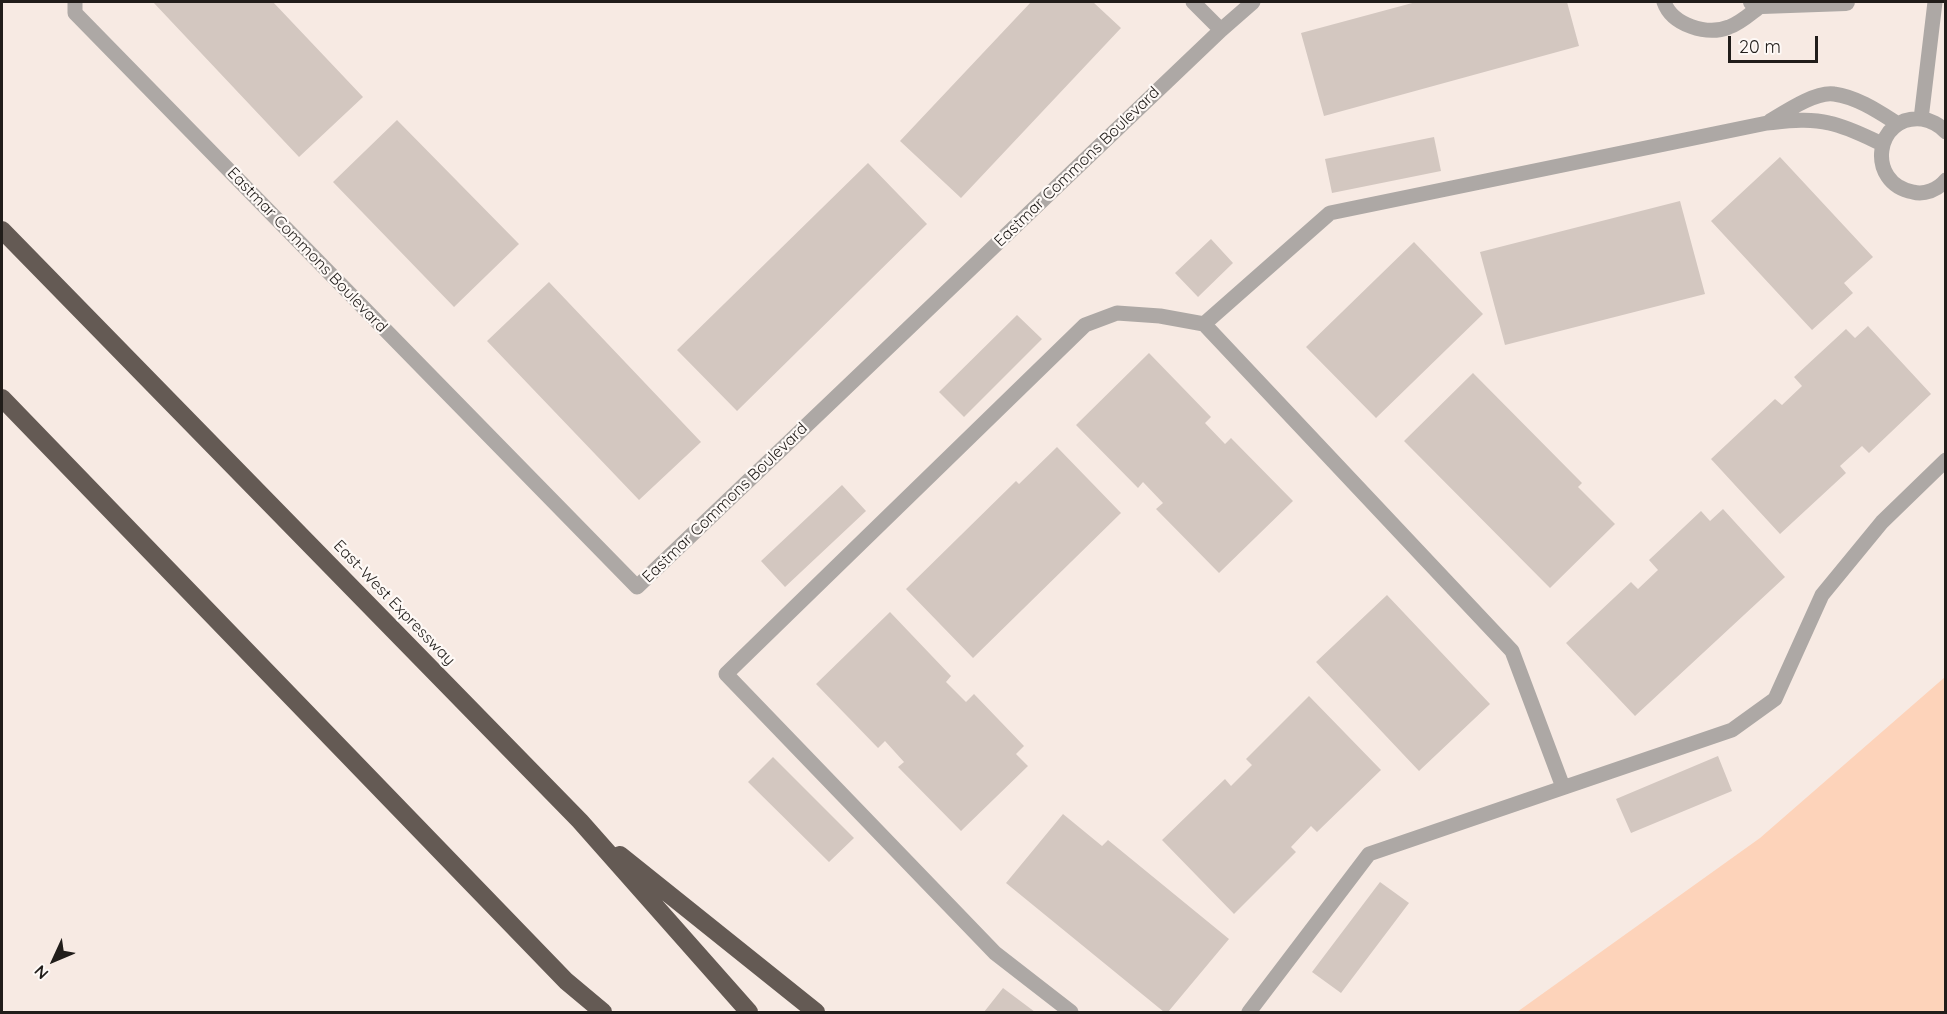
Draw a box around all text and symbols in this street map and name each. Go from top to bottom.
scale bar [1731,24,1821,62]
text: 20 m [1739,35,1781,58]
street label: Eastmar Commons Boulevard [991,83,1163,251]
street label: Eastmar Commons Boulevard [223,164,391,336]
street label: Eastmar Commons Boulevard [639,419,811,587]
street label: East-West Expressway [329,536,459,670]
north arrow [24,930,84,990]
text: N [30,961,52,984]

